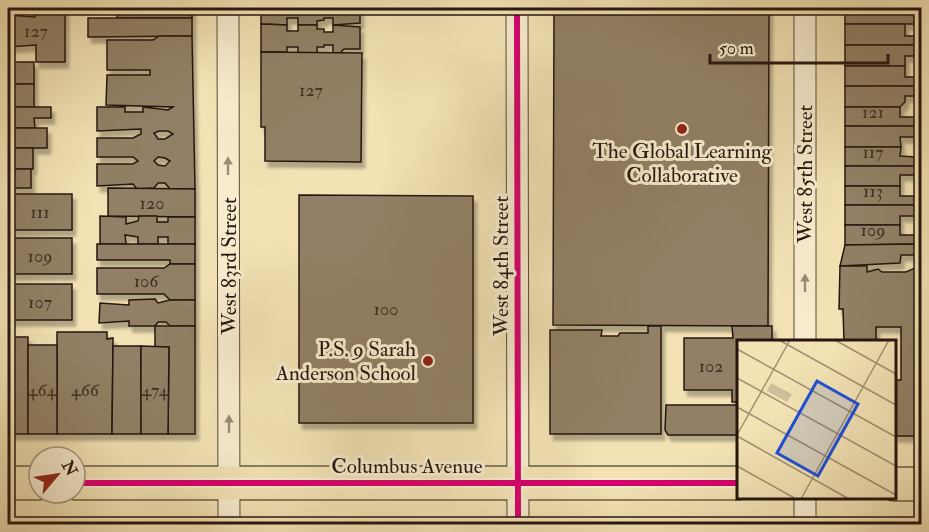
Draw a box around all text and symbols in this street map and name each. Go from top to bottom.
house number: 127 [24,20,48,43]
scale bar [710,27,888,65]
text: 50 m [719,37,754,60]
house number: 127 [299,79,323,102]
house number: 121 [862,101,884,124]
street label: West 85th Street [792,104,819,244]
marker: The Global Learning Collaborative [675,122,689,136]
place label: The Global Learning Collaborative [592,138,772,189]
house number: 117 [862,141,884,164]
one-way arrow [223,157,233,176]
house number: 113 [863,180,883,203]
house number: 120 [140,192,164,215]
street label: West 84th Street [488,195,515,337]
street label: West 83rd Street [216,197,243,336]
house number: 111 [30,201,50,224]
house number: 109 [861,219,885,242]
house number: 109 [28,245,52,268]
house number: 106 [134,270,159,293]
one-way arrow [800,274,810,293]
house number: 107 [28,291,52,314]
house number: 100 [374,298,398,321]
place label: P.S. 9 Sarah Anderson School [275,336,417,387]
inset map [737,340,896,499]
marker: P.S. 9 Sarah Anderson School [421,354,435,368]
house number: 102 [699,355,723,378]
house number: 464 [28,379,58,402]
house number: 466 [71,379,100,402]
house number: 474 [142,379,170,402]
one-way arrow [224,415,234,434]
north arrow [27,445,87,505]
street label: Columbus Avenue [331,453,483,480]
text: N [57,456,82,480]

